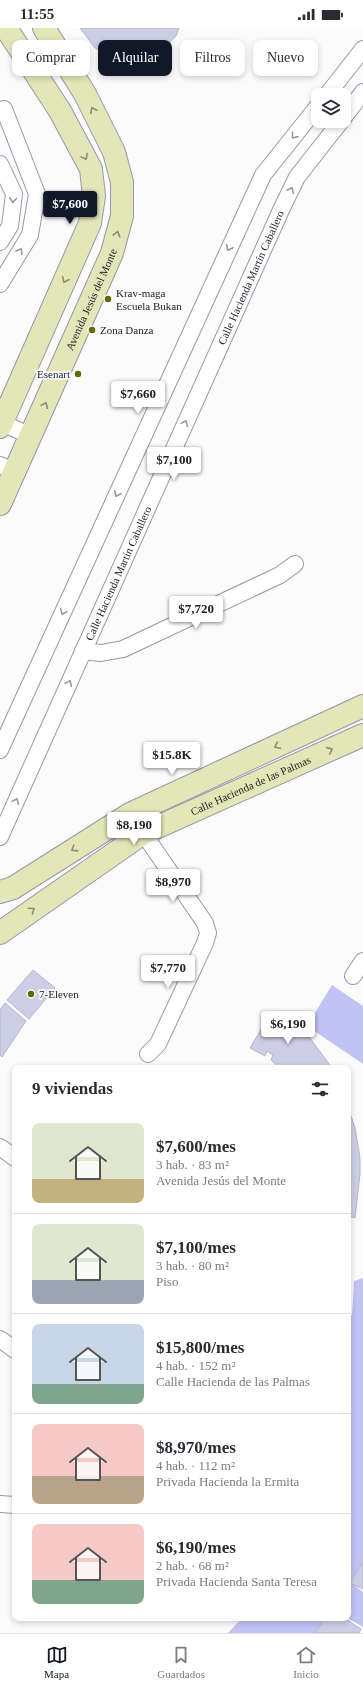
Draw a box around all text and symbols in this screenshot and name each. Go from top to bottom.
text: 11:55 [20,6,54,22]
chip: Comprar [12,40,90,76]
chip: Alquilar [98,40,172,76]
chip: Filtros [180,40,245,76]
chip: Nuevo [253,40,318,76]
map controls [311,88,351,128]
button: layers [311,88,351,128]
one-way arrow [90,107,98,115]
one-way arrow [291,132,298,139]
one-way arrow [80,153,87,160]
one-way arrow [286,187,294,195]
pin: $7,600 [37,191,103,225]
text: $7,600 [52,196,88,211]
one-way arrow [8,197,17,204]
street label: Calle Hacienda Martín Caballero [215,208,286,347]
one-way arrow [113,230,121,237]
one-way arrow [226,245,234,252]
street label: Avenida Jesús del Monte [63,247,119,352]
one-way arrow [16,248,23,255]
one-way arrow [62,275,70,283]
place label: Krav-maga Escuela Bukan [116,287,182,312]
marker: Krav-maga Escuela Bukan [103,294,113,304]
place label: Zona Danza [100,324,154,336]
marker: Zona Danza [87,325,97,335]
place label: Esenart [37,368,70,380]
marker: Esenart [73,369,83,379]
pin: $7,660 [105,381,171,415]
text: $7,660 [120,386,156,401]
one-way arrow [40,401,48,409]
one-way arrow [180,420,188,428]
pin: $7,100 [141,447,207,481]
text: $7,100 [156,452,192,467]
one-way arrow [114,489,122,497]
street label: Calle Hacienda Martín Caballero [83,504,154,642]
pin: $7,720 [163,596,229,630]
text: $7,720 [178,601,214,616]
one-way arrow [60,608,68,615]
one-way arrow [64,679,72,687]
one-way arrow [273,741,281,749]
pin: $15.8K [139,742,205,776]
text: $15.8K [152,747,192,762]
one-way arrow [326,747,334,755]
street label: Calle Hacienda de las Palmas [189,753,312,817]
one-way arrow [11,798,19,806]
pin: $8,190 [101,812,167,846]
text: $8,190 [116,817,152,832]
one-way arrow [71,845,78,852]
pin: $8,970 [140,869,206,903]
text: $8,970 [155,874,191,889]
one-way arrow [28,907,35,915]
pin: $7,770 [135,955,201,989]
text: $7,770 [150,960,186,975]
place label: 7-Eleven [39,988,79,1000]
marker: 7-Eleven [26,989,36,999]
pin: $6,190 [255,1011,321,1045]
text: $6,190 [270,1016,306,1031]
icon: filters [309,1078,331,1100]
text: 9 viviendas [32,1079,113,1098]
text: $7,600/mes [156,1137,236,1156]
icon: home [64,1139,112,1187]
text: 3 hab. · 83 m² [156,1157,229,1172]
text: Avenida Jesús del Monte [156,1173,286,1188]
text: $7,100/mes [156,1238,236,1257]
icon: home [64,1240,112,1288]
text: 3 hab. · 80 m² [156,1258,229,1273]
text: Piso [156,1274,178,1289]
text: $15,800/mes [156,1338,244,1357]
icon: home [64,1340,112,1388]
text: 4 hab. · 152 m² [156,1358,235,1373]
text: Calle Hacienda de las Palmas [156,1374,310,1389]
text: $8,970/mes [156,1438,236,1457]
icon: home [64,1440,112,1488]
text: 4 hab. · 112 m² [156,1458,235,1473]
text: Privada Hacienda la Ermita [156,1474,299,1489]
text: $6,190/mes [156,1538,236,1557]
icon: home [64,1540,112,1588]
text: 2 hab. · 68 m² [156,1558,229,1573]
text: Privada Hacienda Santa Teresa [156,1574,317,1589]
tab: Mapa [44,1644,69,1680]
tab: Guardados [157,1644,205,1680]
tab: Inicio [293,1644,319,1680]

